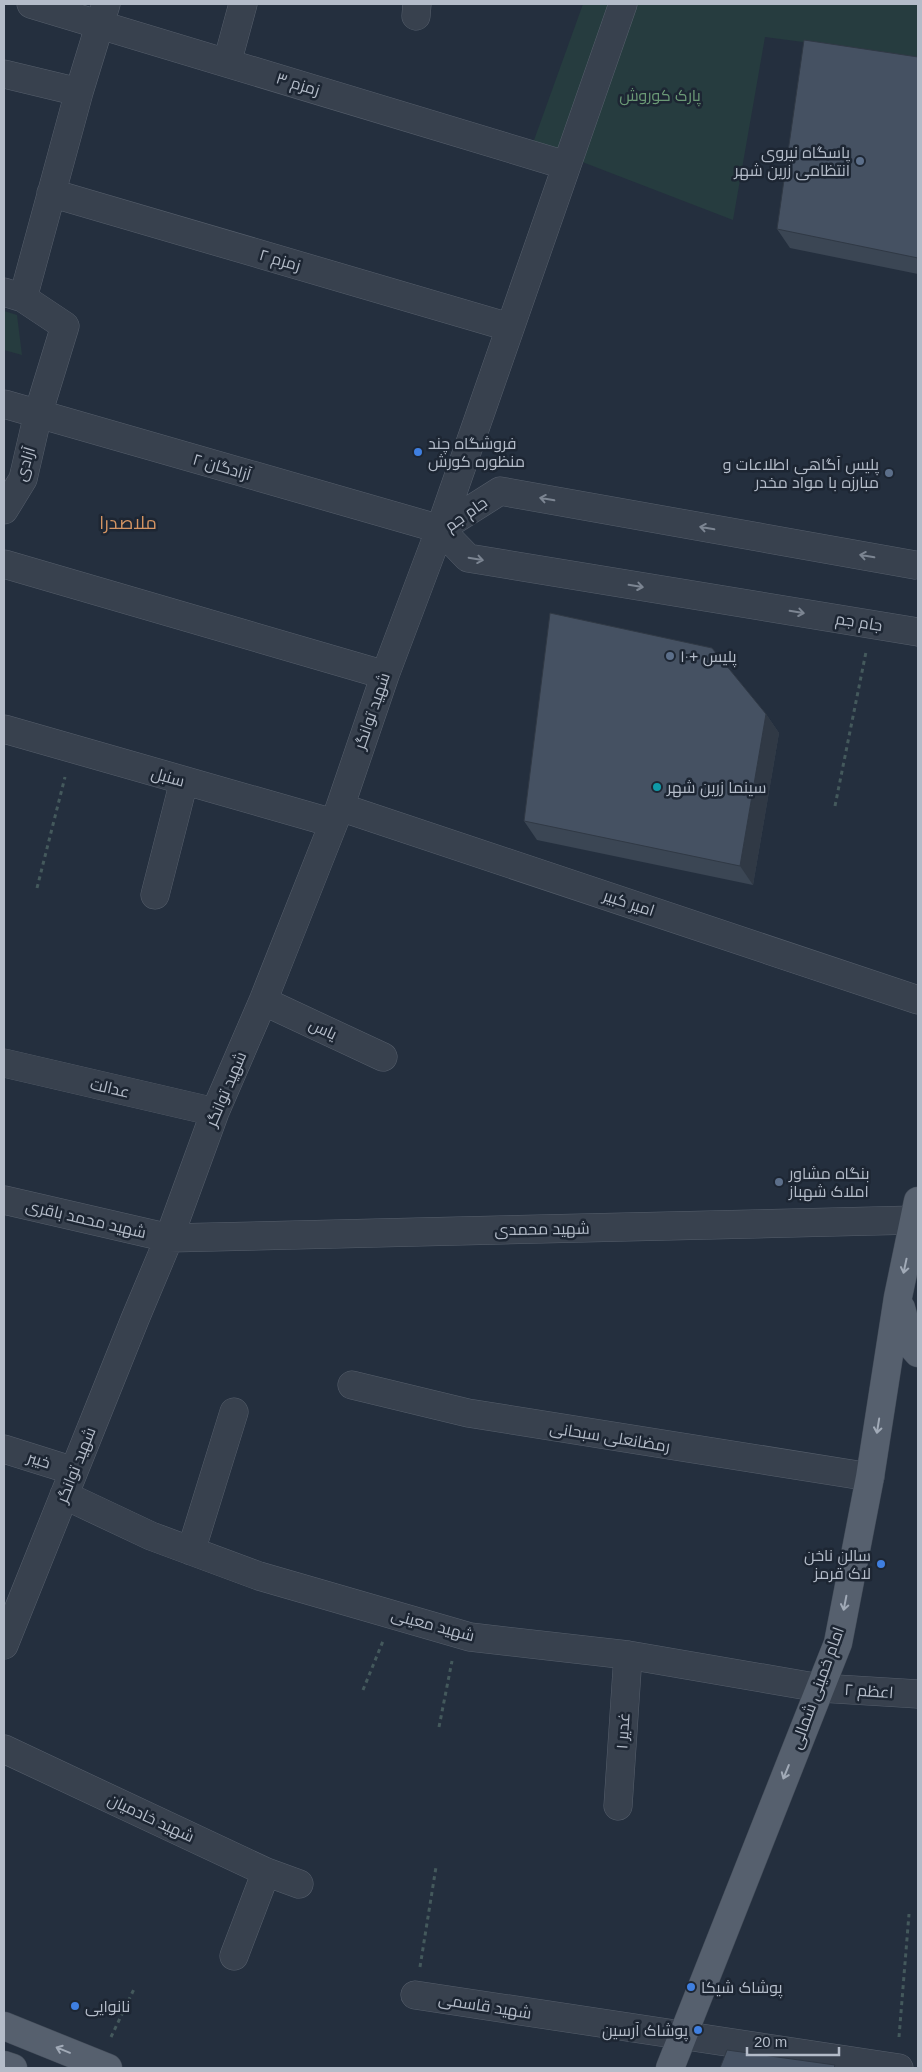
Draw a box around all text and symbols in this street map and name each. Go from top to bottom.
street label: زمزم ۳ [273,69,322,102]
park label: پارک کوروش [619,87,702,107]
place label: پاسگاه نیروی انتظامی زرین شهر [733,144,851,181]
marker: پاسگاه نیروی انتظامی زرین شهر [854,155,866,167]
street label: زمزم ۲ [257,246,303,277]
place label: فروشگاه چند منظوره کورش [428,435,525,472]
street label: آزادی [12,444,40,484]
marker: فروشگاه چند منظوره کورش [412,446,424,458]
street label: آزادگان ۲ [190,451,254,485]
place label: پلیس آگاهی اطلاعات و مبارزه با مواد مخدر [723,456,880,492]
marker: پلیس آگاهی اطلاعات و مبارزه با مواد مخدر [883,467,895,479]
street label: جام جم [442,493,492,537]
one-way arrow [539,494,555,504]
district label: ملاصدرا [99,513,157,534]
one-way arrow [699,522,715,532]
one-way arrow [859,551,875,561]
one-way arrow [468,555,484,565]
one-way arrow [628,581,644,591]
one-way arrow [788,608,804,618]
street label: جام جم [834,610,884,637]
place label: پلیس +۱۰ [680,648,737,668]
marker: پلیس +۱۰ [664,650,676,662]
street label: شهید توانگر [351,671,395,753]
street label: سنبل [149,764,187,792]
place label: سینما زرین شهر [666,779,767,798]
marker: سینما زرین شهر [651,781,663,793]
street label: امیر کبیر [600,886,657,920]
street label: یاس [306,1015,340,1045]
street label: شهید توانگر [202,1049,251,1131]
street label: عدالت [89,1075,131,1101]
place label: بنگاه مشاور املاک شهباز [788,1165,870,1202]
marker: بنگاه مشاور املاک شهباز [773,1176,785,1188]
street label: شهید محمد باقری [24,1197,148,1243]
street label: شهید محمدی [494,1220,590,1240]
one-way arrow [900,1257,909,1273]
one-way arrow [873,1418,883,1434]
street label: رمضانعلی سبحانی [548,1419,671,1457]
street label: شهید توانگر [53,1425,101,1507]
street label: خیبر [24,1448,53,1473]
place label: سالن ناخن لاک قرمز [804,1547,871,1583]
marker: سالن ناخن لاک قرمز [875,1558,887,1570]
one-way arrow [840,1595,850,1611]
street label: شهید معینی [389,1606,477,1646]
street label: امام خمینی شمالی [787,1625,850,1752]
street label: اعظم ۲ [844,1681,894,1704]
street label: غدیر ۱ [613,1712,634,1750]
one-way arrow [781,1764,790,1780]
street label: شهید خادمیان [104,1791,197,1847]
place label: پوشاک شیکا [701,1979,783,1999]
marker: پوشاک شیکا [685,1981,697,1993]
street label: شهید قاسمی [437,1990,533,2024]
place label: نانوایی [85,1998,130,2017]
marker: نانوایی [69,2000,81,2012]
place label: پوشاک آرسین [602,2022,689,2042]
marker: پوشاک آرسین [692,2024,704,2036]
scale bar [747,2024,840,2056]
text: 20 m [754,2033,787,2050]
one-way arrow [55,2045,71,2054]

